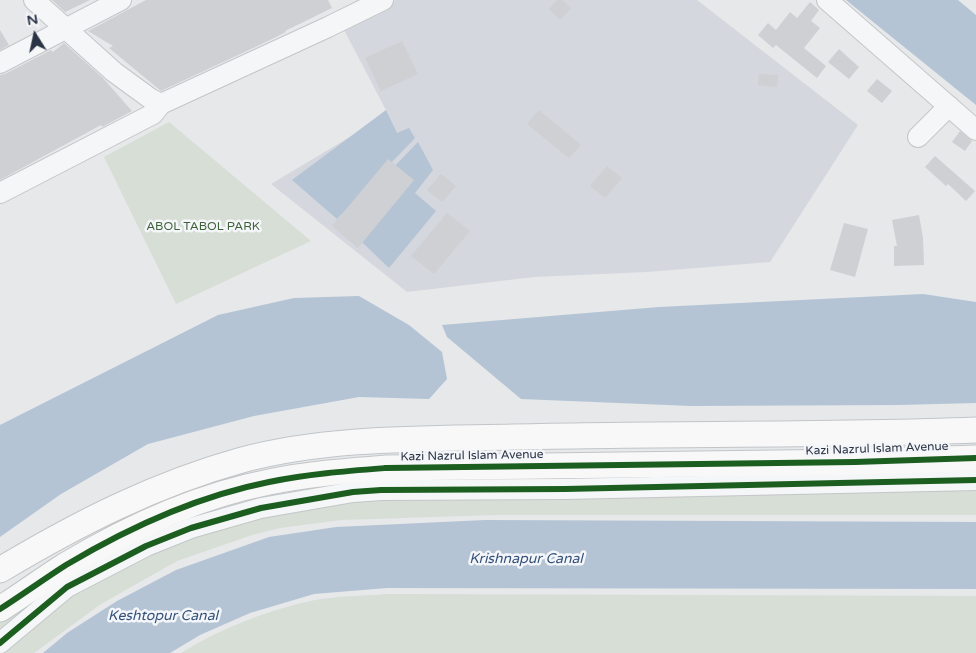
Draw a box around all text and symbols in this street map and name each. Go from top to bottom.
north arrow [10,10,60,60]
text: N [25,10,39,29]
park label: ABOL TABOL PARK [146,220,260,234]
street label: Kazi Nazrul Islam Avenue [805,439,949,459]
street label: Kazi Nazrul Islam Avenue [400,448,544,464]
water label: Krishnapur Canal [469,551,583,567]
water label: Keshtopur Canal [108,608,218,624]

